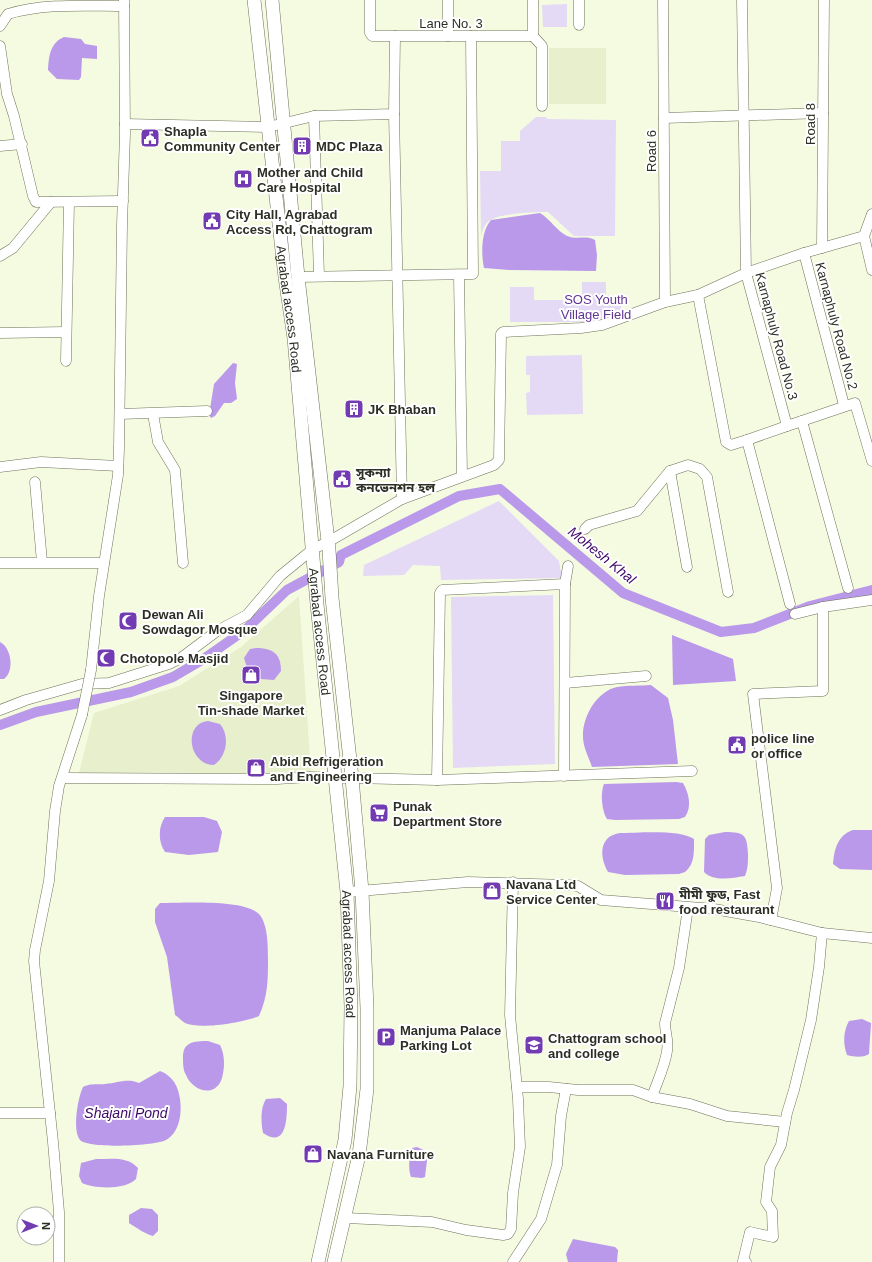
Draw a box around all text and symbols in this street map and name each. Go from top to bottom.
street label: Lane No. 3 [419,16,483,31]
street label: Road 8 [803,103,818,145]
place label: Shapla Community Center [164,124,280,154]
public building icon: Shapla Community Center [139,127,161,149]
street label: Road 6 [644,130,659,172]
building icon: MDC Plaza [291,135,313,157]
place label: MDC Plaza [316,139,383,154]
place label: Mother and Child Care Hospital [257,165,363,195]
hospital icon: Mother and Child Care Hospital [232,168,254,190]
place label: City Hall, Agrabad Access Rd, Chattogram [226,207,373,237]
public building icon: City Hall, Agrabad Access Rd, Chattogram [201,210,223,232]
street label: Agrabad access Road [274,245,304,373]
street label: Karnaphuly Road No.2 [812,261,861,392]
street label: Karnaphuly Road No.3 [752,271,801,402]
park label: SOS Youth Village Field [561,292,631,322]
building icon: JK Bhaban [343,398,365,420]
place label: JK Bhaban [368,402,436,417]
place label: সুকন্যা কনভেনশন হল [355,465,435,495]
public building icon: সুকন্যা কনভেনশন হল [331,468,353,490]
water label: Mohesh Khal [565,523,639,587]
street label: Agrabad access Road [306,567,333,696]
place label: Dewan Ali Sowdagor Mosque [142,607,258,637]
mosque icon: Dewan Ali Sowdagor Mosque [117,610,139,632]
mosque icon: Chotopole Masjid [95,647,117,669]
place label: Chotopole Masjid [120,651,228,666]
shop icon: Singapore Tin-shade Market [240,664,262,686]
place label: Singapore Tin-shade Market [198,688,305,718]
place label: police line or office [751,731,815,761]
public building icon: police line or office [726,734,748,756]
place label: Abid Refrigeration and Engineering [270,754,383,784]
shop icon: Abid Refrigeration and Engineering [245,757,267,779]
place label: Punak Department Store [393,799,502,829]
supermarket icon: Punak Department Store [368,802,390,824]
place label: Navana Ltd Service Center [506,877,597,907]
shop icon: Navana Ltd Service Center [481,880,503,902]
place label: মীমী ফুড, Fast food restaurant [678,887,775,917]
street label: Agrabad access Road [339,890,358,1018]
restaurant icon: মীমী ফুড, Fast food restaurant [654,890,676,912]
place label: Manjuma Palace Parking Lot [400,1023,501,1053]
parking icon: Manjuma Palace Parking Lot [375,1026,397,1048]
place label: Chattogram school and college [548,1031,666,1061]
school or university icon: Chattogram school and college [523,1034,545,1056]
water label: Shajani Pond [84,1105,169,1121]
shop icon: Navana Furniture [302,1143,324,1165]
place label: Navana Furniture [327,1147,434,1162]
north arrow [16,1206,56,1246]
text: N [40,1222,52,1230]

